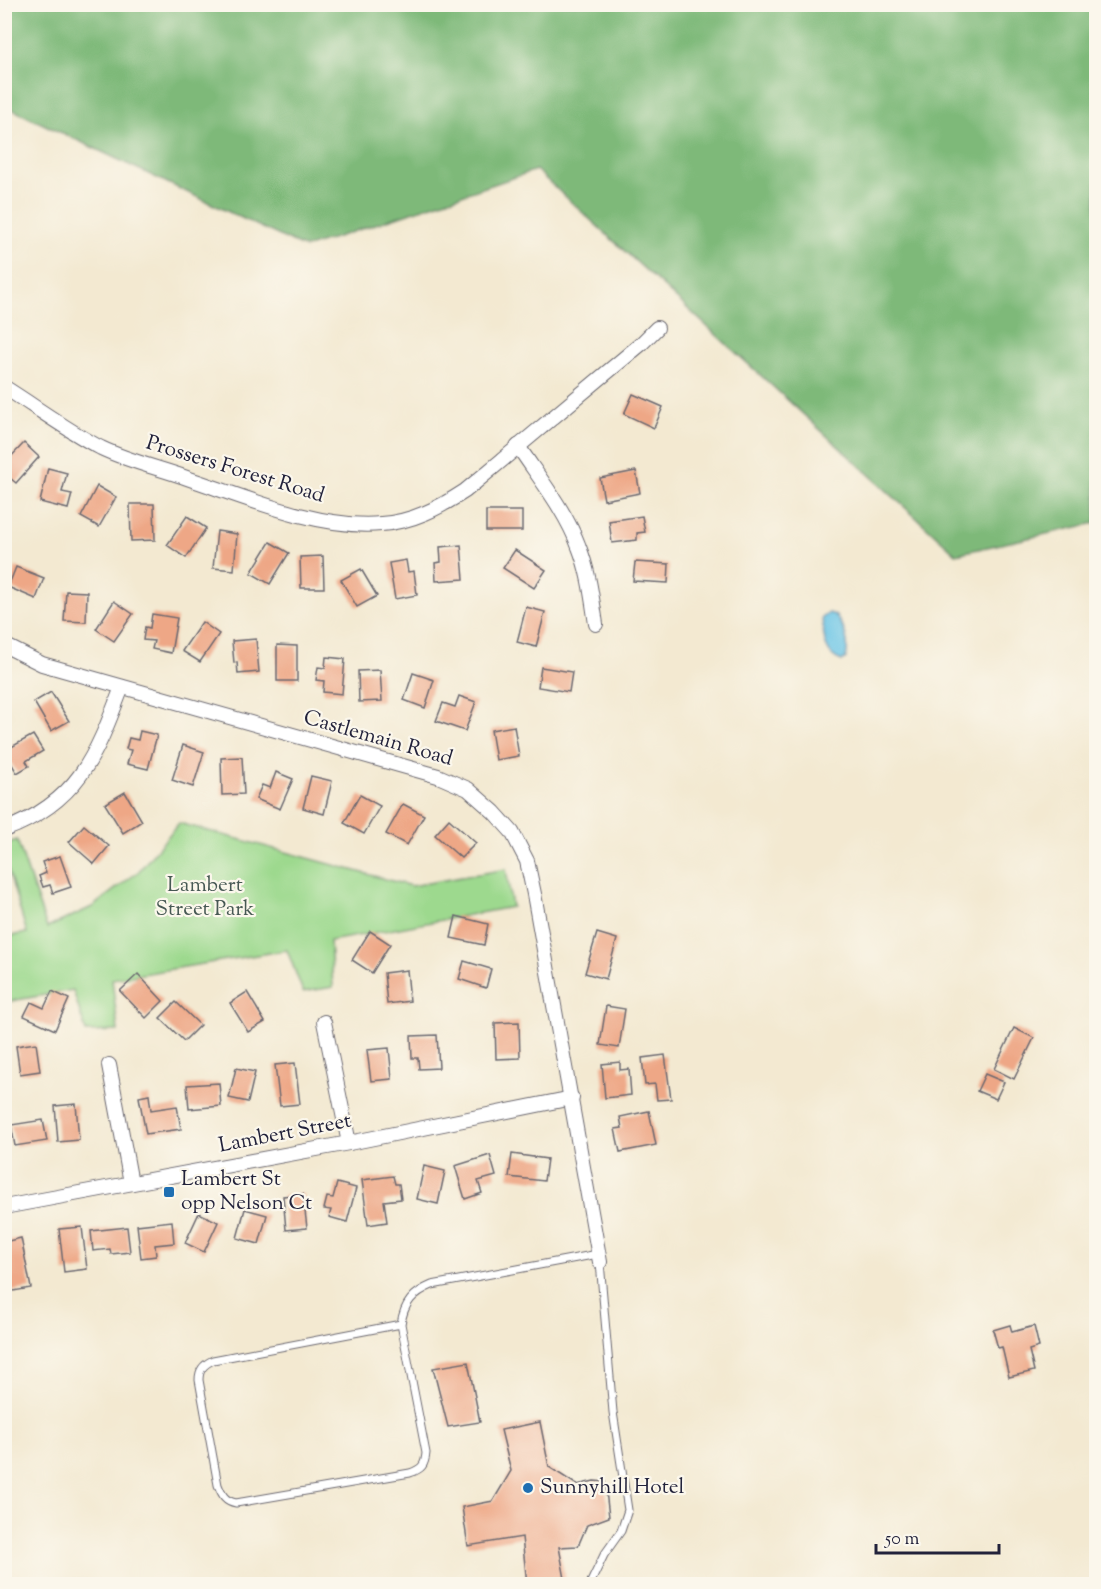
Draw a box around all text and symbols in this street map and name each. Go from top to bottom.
street label: Prossers Forest Road [142,429,328,511]
street label: Castlemain Road [300,703,456,775]
park label: Lambert Street Park [156,871,255,925]
street label: Lambert Street [216,1106,354,1162]
place label: Lambert St opp Nelson Ct [181,1165,312,1219]
marker: Lambert St opp Nelson Ct [162,1185,176,1199]
place label: Sunnyhill Hotel [540,1473,685,1503]
marker: Sunnyhill Hotel [521,1481,535,1495]
scale bar [876,1517,999,1555]
text: 50 m [884,1527,920,1553]

